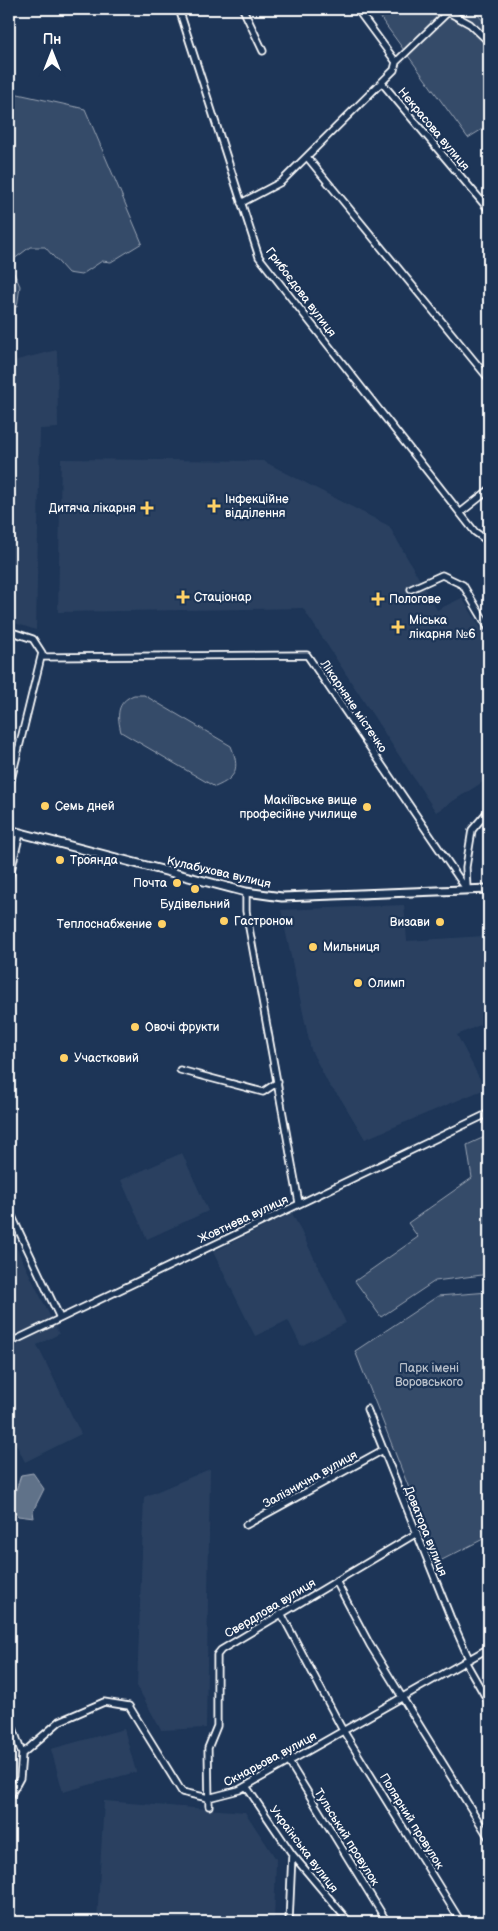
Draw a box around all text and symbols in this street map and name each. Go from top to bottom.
north arrow [28,28,78,78]
text: Пн [43,31,61,48]
street label: Некрасова вулиця [395,85,473,174]
street label: Грибоєдова вулиця [262,245,339,340]
place label: Інфекційне відділення [225,492,289,521]
marker: Інфекційне відділення [207,499,221,513]
place label: Дитяча лікарня [49,501,136,516]
marker: Дитяча лікарня [140,501,154,515]
marker: Стаціонар [176,590,190,604]
place label: Стаціонар [194,590,252,605]
marker: Пологове [371,592,385,606]
place label: Пологове [389,592,441,607]
place label: Міська лікарня №6 [409,613,476,642]
marker: Міська лікарня №6 [391,620,405,634]
street label: Лікарняне містечко [316,656,390,755]
place label: Макіївське вище професійне училище [239,793,357,822]
place label: Семь дней [55,799,115,814]
marker: Семь дней [39,800,51,812]
marker: Макіївське вище професійне училище [361,801,373,813]
place label: Троянда [70,853,118,868]
street label: Кулабухова вулиця [165,853,273,892]
marker: Троянда [54,854,66,866]
place label: Почта [133,876,167,891]
marker: Почта [171,877,183,889]
marker: Будівельний [189,883,201,895]
place label: Будівельний [160,897,230,912]
place label: Гастроном [234,914,293,929]
marker: Гастроном [218,915,230,927]
place label: Визави [390,915,430,930]
marker: Визави [434,916,446,928]
place label: Теплоснабжение [57,917,152,932]
marker: Теплоснабжение [156,918,168,930]
place label: Мильниця [323,940,380,955]
marker: Мильниця [307,941,319,953]
place label: Олимп [368,976,405,991]
marker: Олимп [352,977,364,989]
place label: Овочі фрукти [145,1020,220,1035]
marker: Овочі фрукти [129,1021,141,1033]
place label: Участковий [74,1051,139,1066]
marker: Участковий [58,1052,70,1064]
street label: Жовтнева вулиця [196,1192,291,1247]
park label: Парк імені Воровського [395,1361,463,1390]
street label: Залізнична вулиця [260,1447,360,1512]
street label: Доватора вулиця [401,1484,451,1579]
street label: Свердлова вулиця [222,1575,319,1642]
street label: Скнарьова вулиця [221,1728,320,1790]
street label: Полярний провулок [376,1771,447,1872]
street label: Тульський провулок [311,1786,383,1889]
street label: Українська вулиця [266,1803,341,1896]

